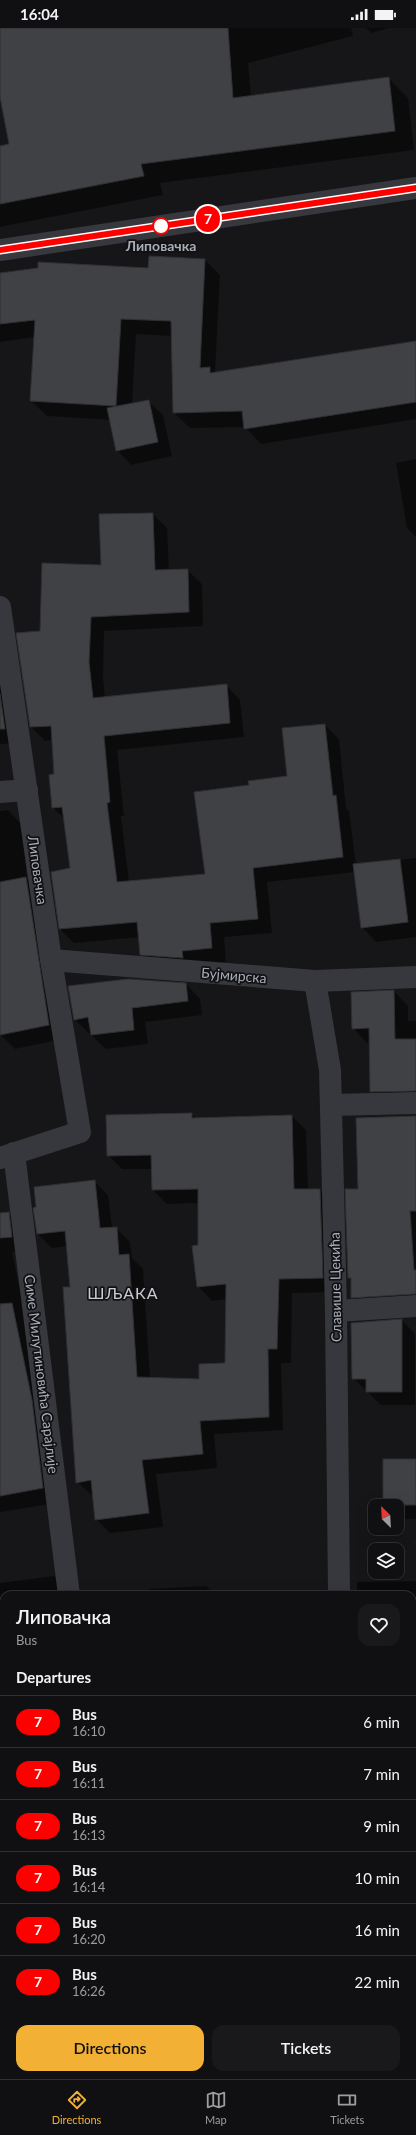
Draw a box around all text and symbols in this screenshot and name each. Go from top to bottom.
text: 16:04 [20,5,59,23]
line badge: 7 [195,206,221,232]
text: 7 [204,210,212,227]
marker: Липовачка [152,217,170,235]
place label: Липовачка [125,237,196,254]
street label: Липовачка [25,834,51,906]
street label: Бујмирска [201,964,267,986]
street label: Славише Цекића [326,1232,344,1342]
street label: Симе Милутиновића Сарајлије [21,1274,63,1474]
district label: ШЉАКА [87,1283,159,1302]
north arrow [368,1499,404,1535]
map controls [368,1499,404,1579]
button: layers [368,1543,404,1579]
button: heart [358,1604,400,1646]
text: Липовачка [16,1605,111,1628]
text: Bus [16,1632,37,1648]
text: Departures [16,1668,91,1686]
text: Bus [72,1705,97,1723]
text: 7 [34,1713,42,1730]
text: 6 min [363,1713,400,1731]
text: 16:10 [72,1723,105,1739]
text: Bus [72,1757,97,1775]
text: 7 [34,1765,42,1782]
text: 7 min [363,1765,400,1783]
text: 16:11 [72,1775,105,1791]
text: Bus [72,1809,97,1827]
text: 7 [34,1817,42,1834]
text: 9 min [363,1817,400,1835]
text: 16:13 [72,1827,105,1843]
text: Bus [72,1861,97,1879]
text: 7 [34,1869,42,1886]
text: 10 min [354,1869,400,1887]
text: 16:14 [72,1879,105,1895]
text: Bus [72,1913,97,1931]
text: 7 [34,1921,42,1938]
text: 16 min [354,1921,400,1939]
text: 16:20 [72,1931,105,1947]
text: Bus [72,1965,97,1983]
text: 7 [34,1973,42,1990]
text: 22 min [354,1973,400,1991]
text: 16:26 [72,1983,105,1999]
button: Directions [16,2025,204,2071]
button: Tickets [212,2025,400,2071]
tab: Directions [52,2089,101,2126]
tab: Map [205,2089,227,2126]
tab: Tickets [330,2089,364,2126]

